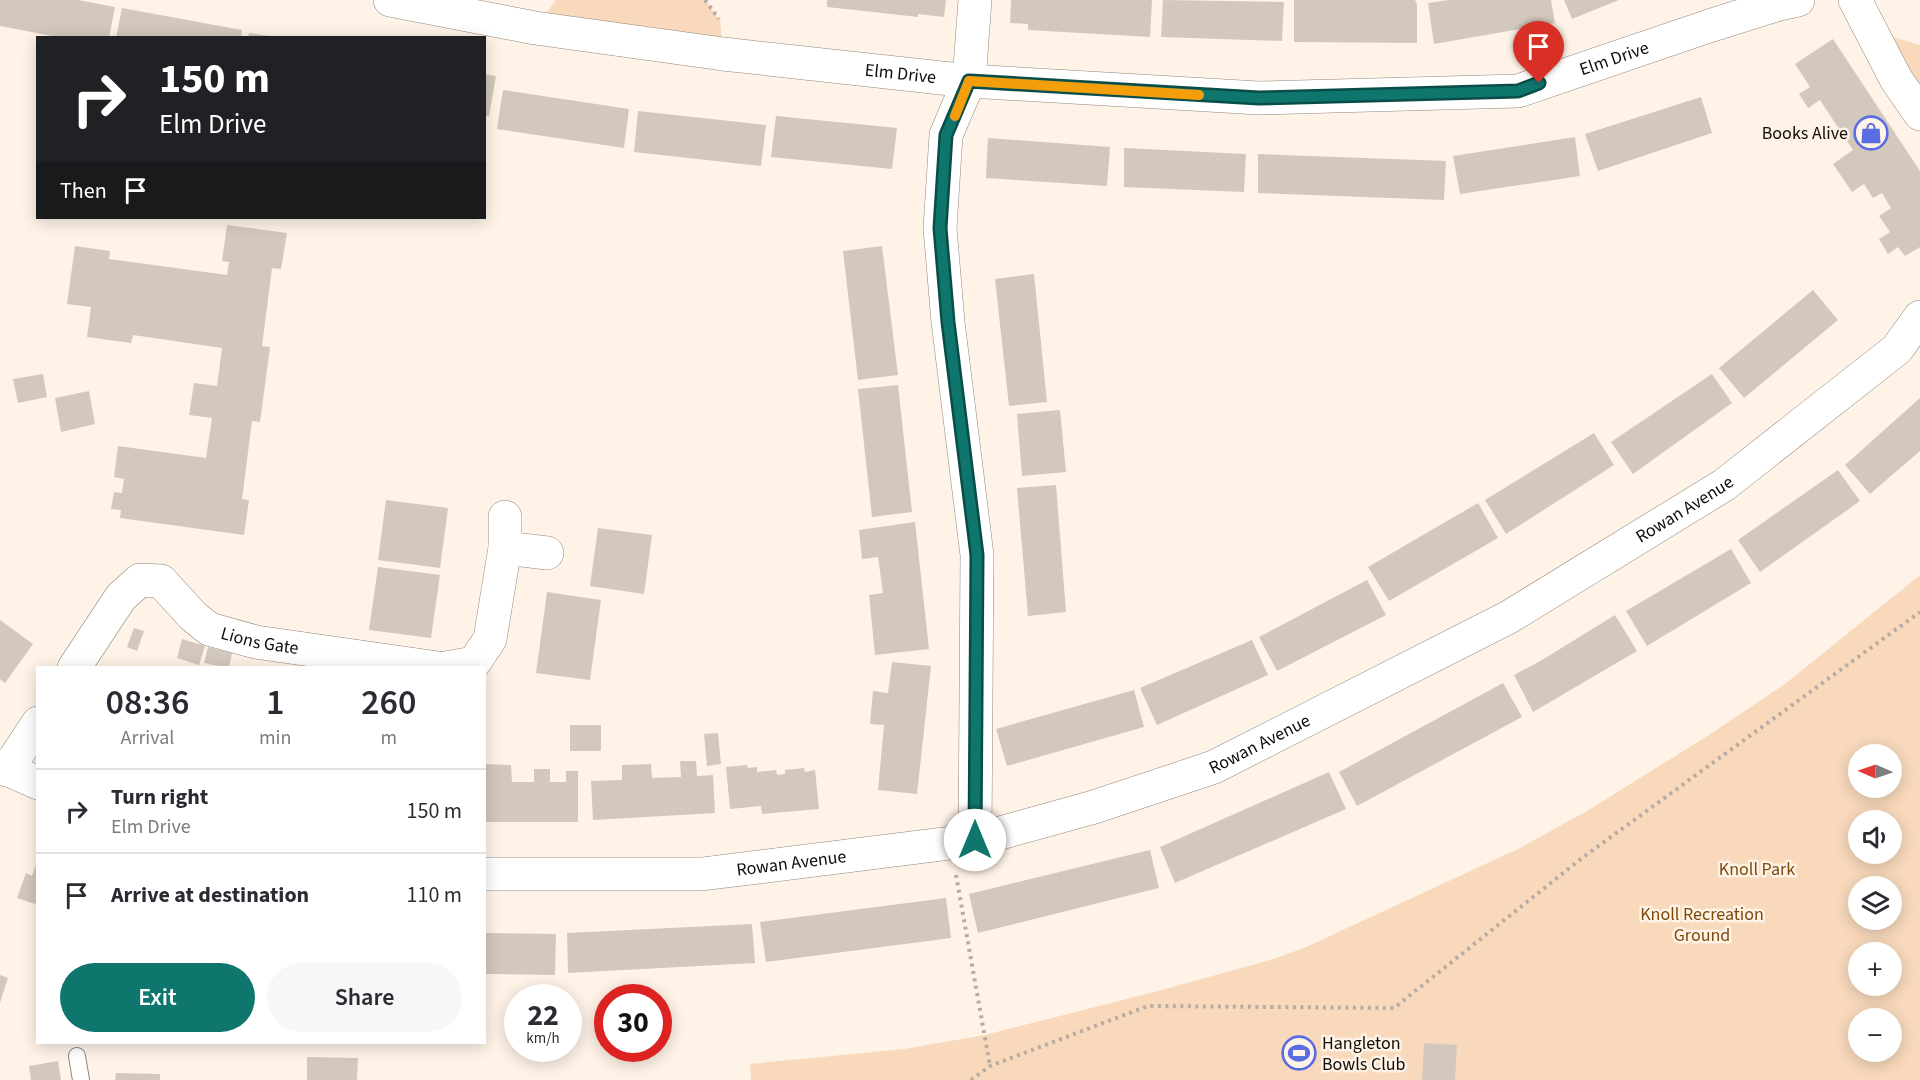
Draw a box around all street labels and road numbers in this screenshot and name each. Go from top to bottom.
street label: Elm Drive [1576,35,1652,82]
street label: Elm Drive [863,57,938,90]
street label: Rowan Avenue [1631,470,1739,549]
street label: Lions Gate [218,620,300,660]
street label: Rowan Avenue [1204,708,1314,780]
street label: Rowan Avenue [735,844,848,882]

